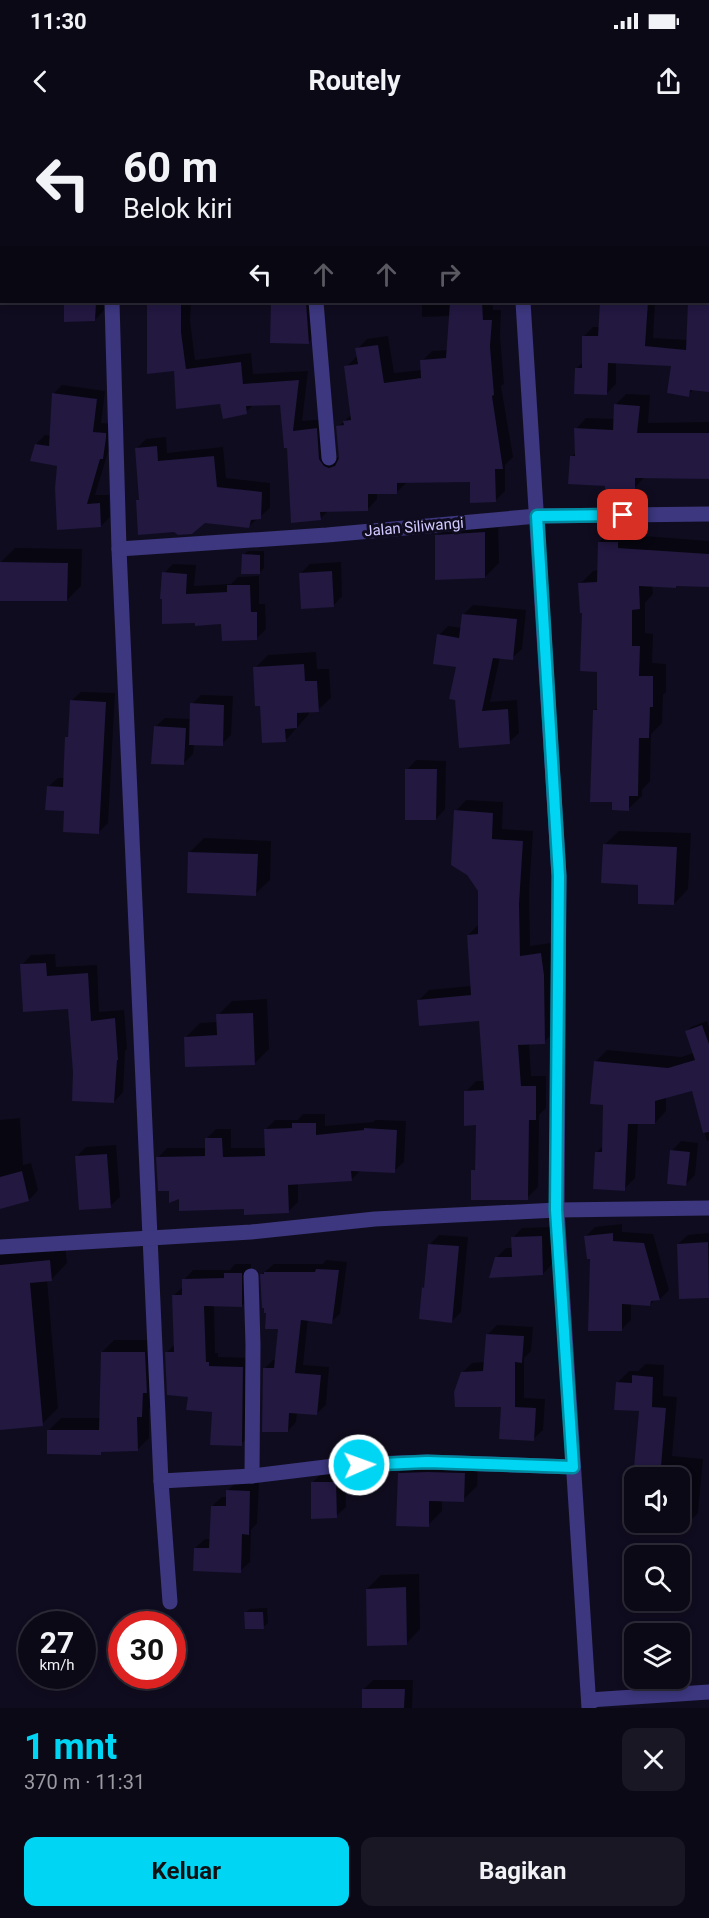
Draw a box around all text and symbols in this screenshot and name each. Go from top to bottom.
text: 11:30 [30,9,87,34]
icon: back [24,65,57,98]
text: Routely [308,65,401,97]
icon: share [652,65,685,98]
text: 60 m [123,143,218,192]
icon: left [24,144,102,222]
text: Belok kiri [123,193,232,225]
icon: left [244,258,277,291]
icon: ahead [307,258,340,291]
icon: ahead [370,258,403,291]
icon: right [433,258,466,291]
pin [597,489,648,540]
icon: arrive [606,498,639,531]
street label: Jalan Siliwangi [363,514,465,540]
position arrow [327,1433,391,1497]
map controls [624,1467,690,1689]
button: sound [624,1467,690,1533]
button: search [624,1545,690,1611]
speed limit sign: 30 [108,1611,186,1689]
button: layers [624,1623,690,1689]
text: 27 [40,1625,74,1660]
text: km/h [39,1656,75,1674]
text: 1 mnt [24,1726,117,1768]
button: close [622,1728,685,1791]
text: 370 m · 11:31 [24,1770,145,1794]
button: Keluar [24,1837,349,1906]
button: Bagikan [361,1837,685,1906]

